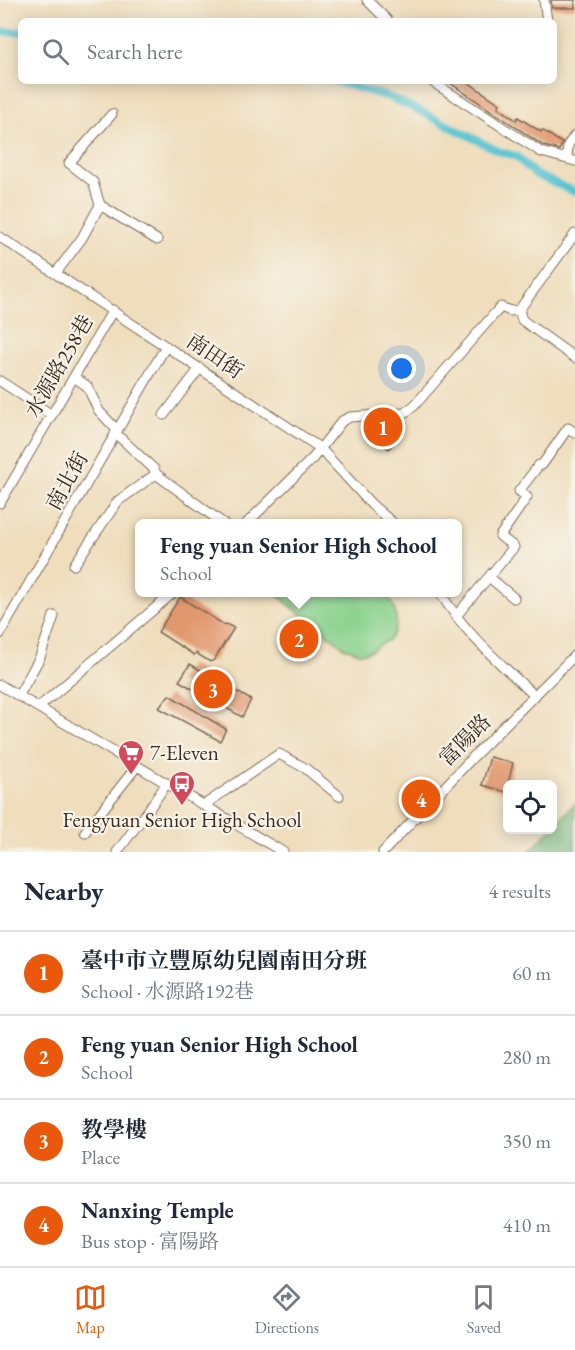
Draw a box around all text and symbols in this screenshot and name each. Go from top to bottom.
search box [18,18,557,84]
icon: search [39,35,72,68]
text: Search here [87,37,182,66]
street label: 水源路258巷 [18,310,99,422]
street label: 南田街 [182,327,249,384]
your location [387,354,416,383]
pin: 1 [364,404,403,450]
street label: 南北街 [39,447,94,515]
popup [135,519,462,597]
text: Feng yuan Senior High School [160,531,437,560]
text: School [160,560,212,586]
pin: 2 [280,616,318,662]
pin: 3 [194,666,232,712]
street label: 富陽路 [433,708,496,771]
supermarket icon: 7-Eleven [116,738,146,776]
place label: 7-Eleven [150,739,219,766]
bus stop icon: Fengyuan Senior High School [167,769,197,807]
pin: 4 [402,776,440,822]
map controls [503,780,557,834]
button: locate [503,780,557,834]
place label: Fengyuan Senior High School [62,806,302,833]
text: Nearby [24,874,104,908]
text: 4 results [488,878,551,904]
text: 臺中市立豐原幼兒園南田分班 [81,946,367,975]
text: 1 [38,960,49,986]
text: 60 m [512,960,551,986]
text: School · 水源路192巷 [81,978,254,1004]
text: Feng yuan Senior High School [81,1030,358,1059]
text: 2 [38,1044,49,1070]
text: 280 m [503,1044,551,1070]
text: School [81,1059,133,1085]
text: 教學樓 [81,1115,147,1144]
text: 3 [38,1128,49,1154]
text: 350 m [503,1128,551,1154]
text: Place [81,1144,120,1170]
text: Nanxing Temple [81,1196,234,1225]
text: 4 [38,1212,49,1238]
text: 410 m [503,1212,551,1238]
text: Bus stop · 富陽路 [81,1228,219,1254]
tab: Map [74,1281,107,1338]
tab: Directions [255,1281,319,1338]
tab: Saved [467,1281,501,1338]

